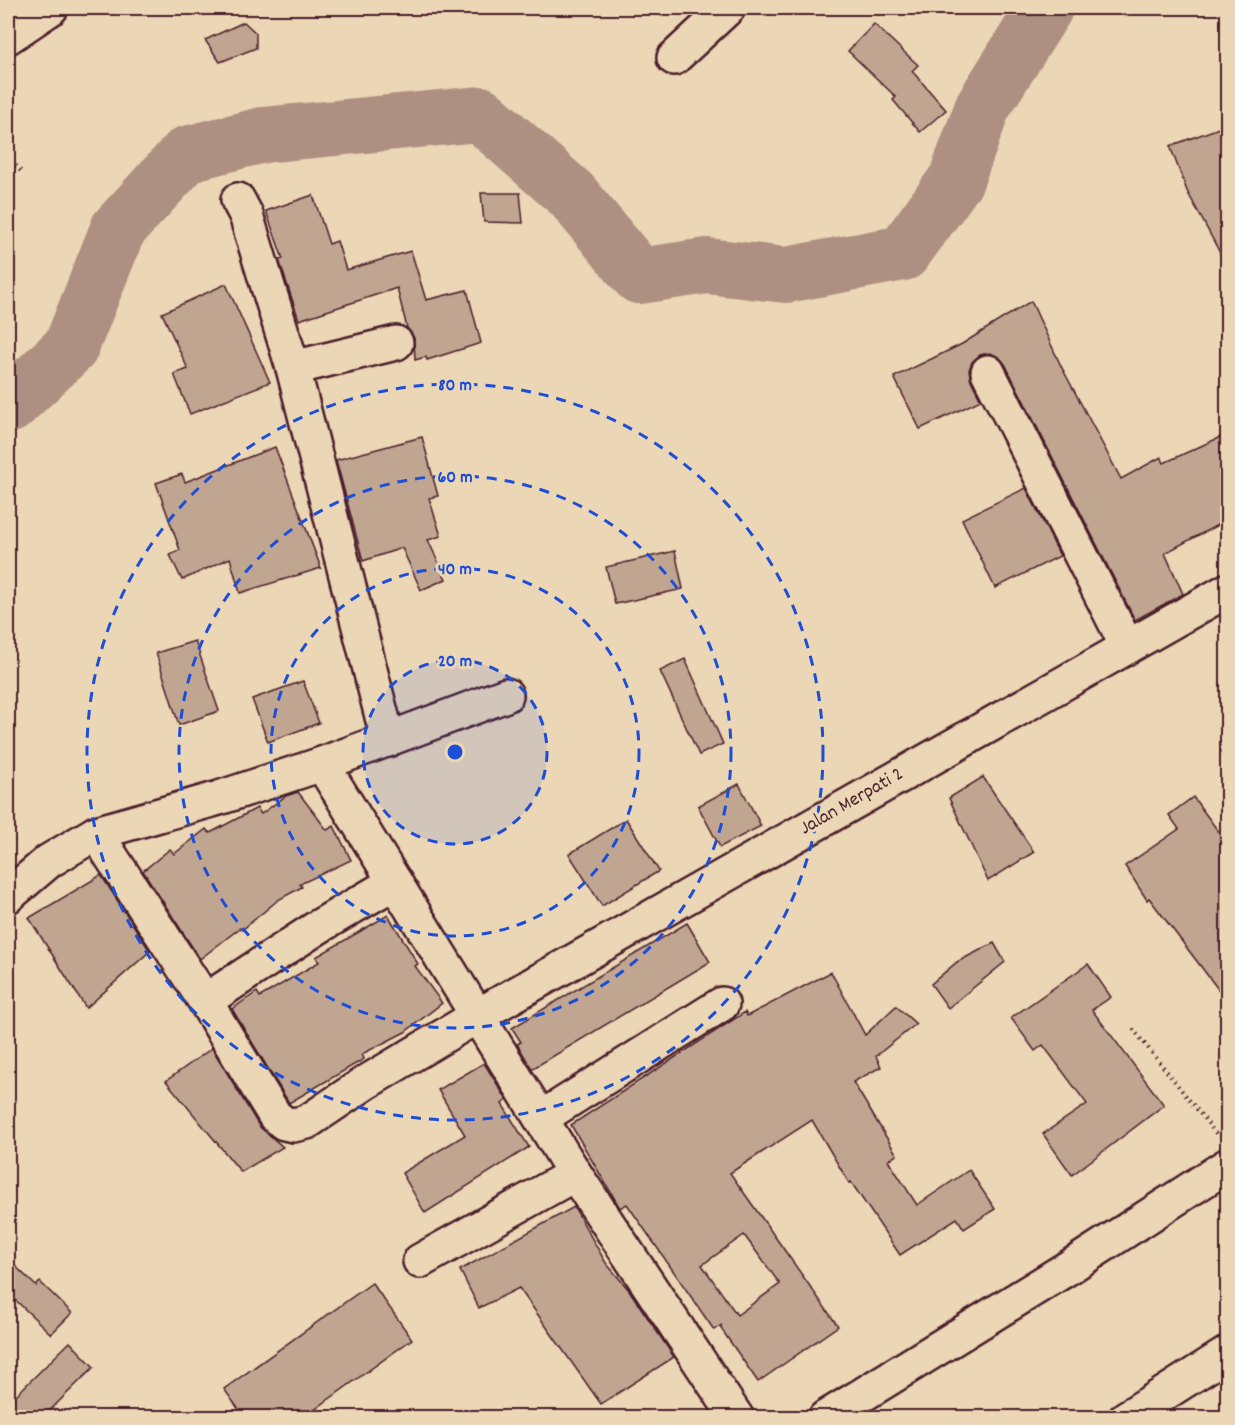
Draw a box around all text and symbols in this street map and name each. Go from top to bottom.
text: 80 m [438,374,472,399]
text: 60 m [437,466,473,491]
text: 40 m [438,558,472,583]
text: 20 m [438,650,472,675]
centre of rings [445,742,465,762]
street label: Jalan Merpati 2 [795,761,909,843]

